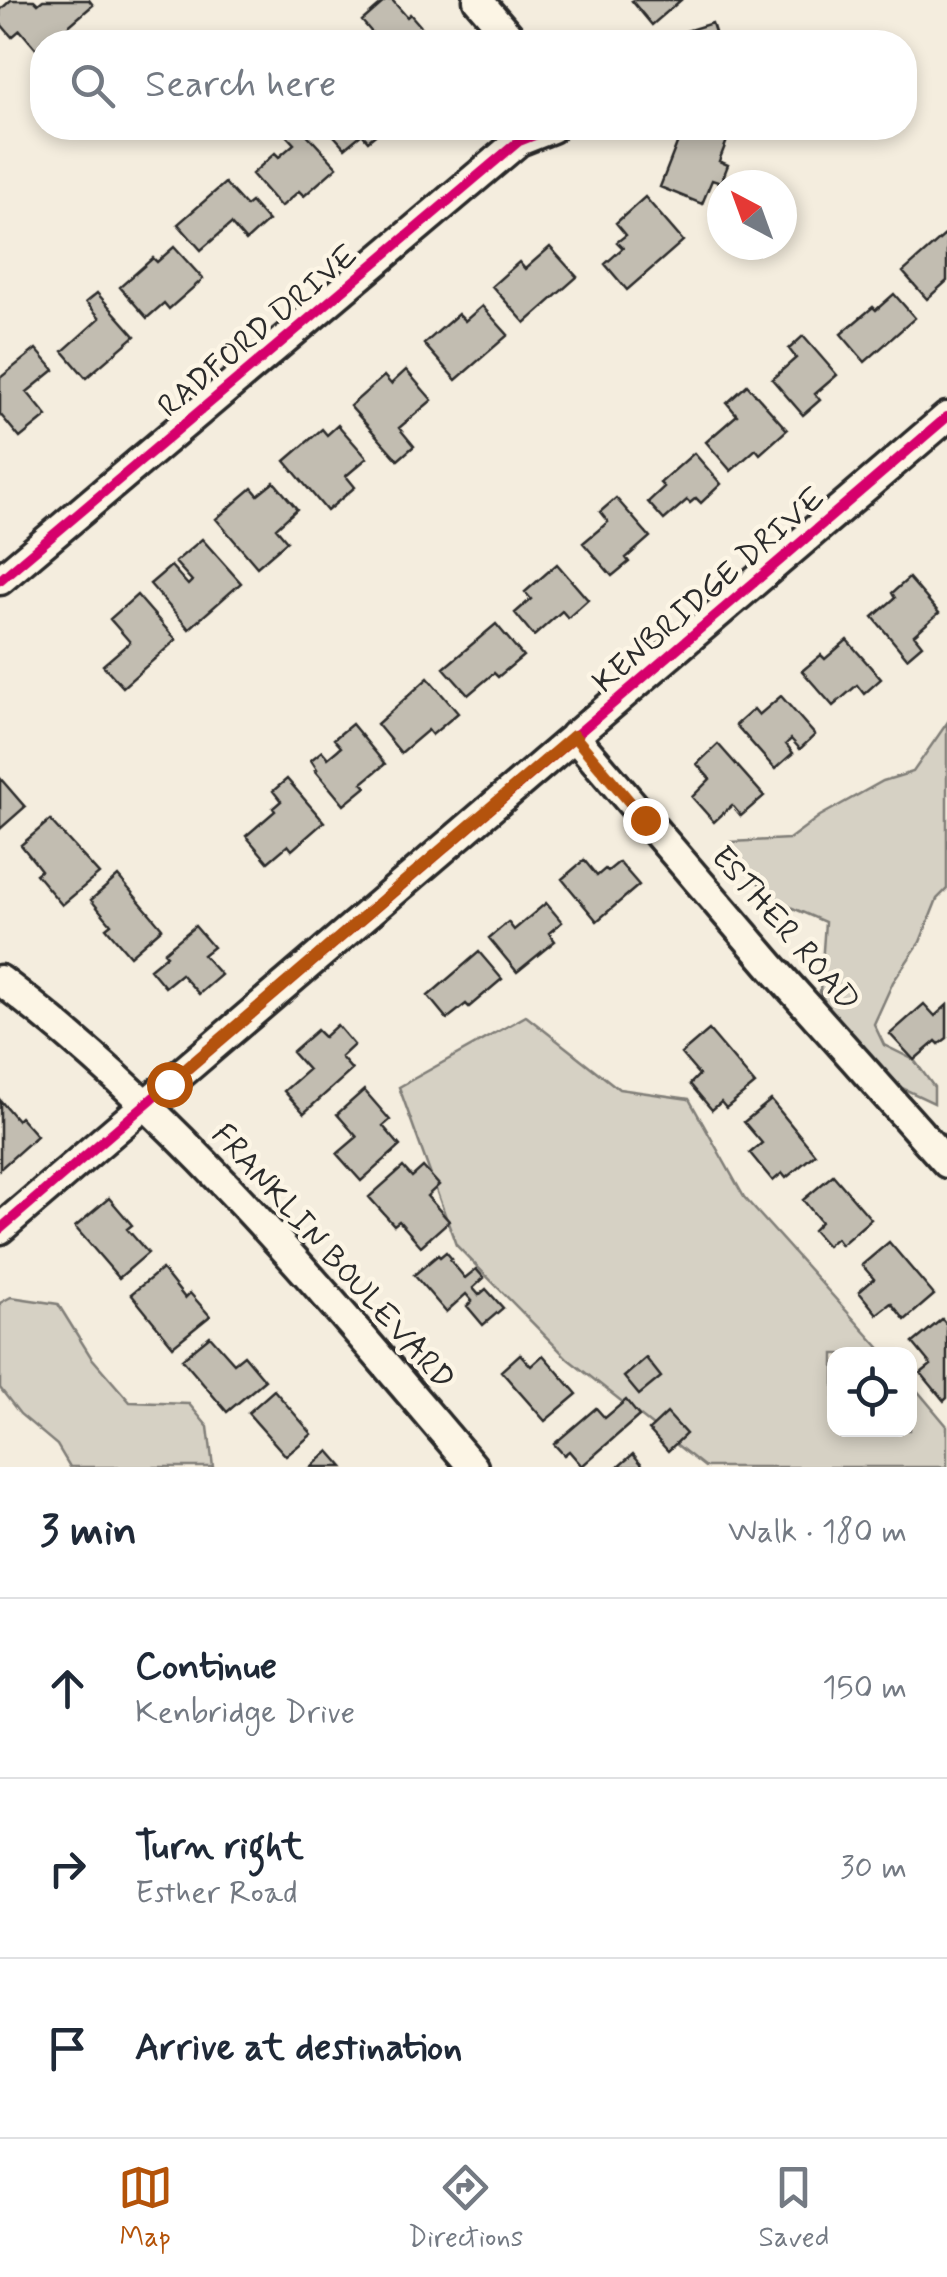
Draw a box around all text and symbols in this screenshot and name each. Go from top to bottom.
search box [30,30,917,140]
icon: search [65,58,120,113]
text: Search here [145,61,336,110]
north arrow [707,170,797,260]
street label: RADFORD DRIVE [149,235,367,428]
street label: KENBRIDGE DRIVE [584,478,834,703]
route end [623,798,669,844]
street label: ESTHER ROAD [701,838,868,1021]
route start [147,1062,193,1108]
street label: FRANKLIN BOULEVARD [202,1115,464,1400]
map controls [827,1347,917,1437]
button: locate [827,1347,917,1437]
text: 3 min [40,1505,137,1560]
text: Walk · 180 m [728,1511,907,1553]
text: Continue [135,1643,277,1692]
icon: ahead [40,1661,95,1716]
text: 150 m [822,1667,907,1709]
text: Kenbridge Drive [135,1692,355,1734]
text: Turn right [135,1823,304,1872]
icon: right [40,1841,95,1896]
text: 30 m [840,1847,907,1889]
text: Esther Road [135,1872,298,1914]
icon: arrive [40,2021,95,2076]
text: Arrive at destination [135,2024,462,2073]
tab: Map [118,2160,173,2257]
tab: Directions [408,2160,523,2257]
tab: Saved [759,2160,829,2257]

